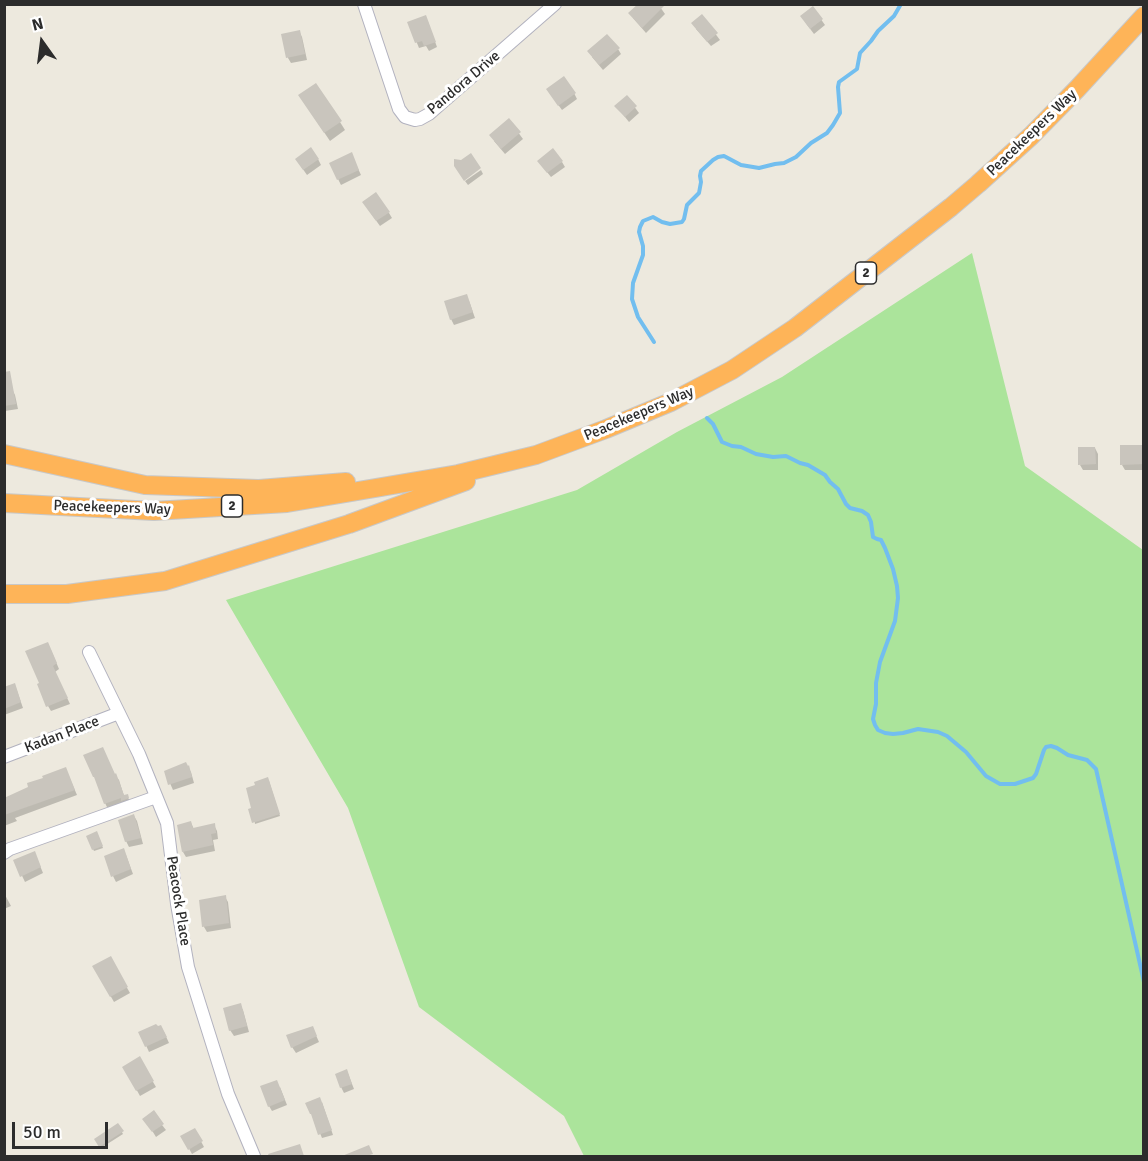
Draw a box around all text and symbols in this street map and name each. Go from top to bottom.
north arrow [12,12,72,72]
text: N [30,13,45,36]
street label: Pandora Drive [424,47,504,119]
street label: Peacekeepers Way [984,86,1080,180]
road number: 2 [856,262,876,284]
street label: Peacekeepers Way [581,383,697,445]
road number: 2 [222,495,242,517]
street label: Peacekeepers Way [53,497,171,519]
street label: Kadan Place [22,713,102,757]
street label: Peacock Place [162,855,194,947]
scale bar [15,1110,111,1148]
text: 50 m [23,1121,61,1143]

